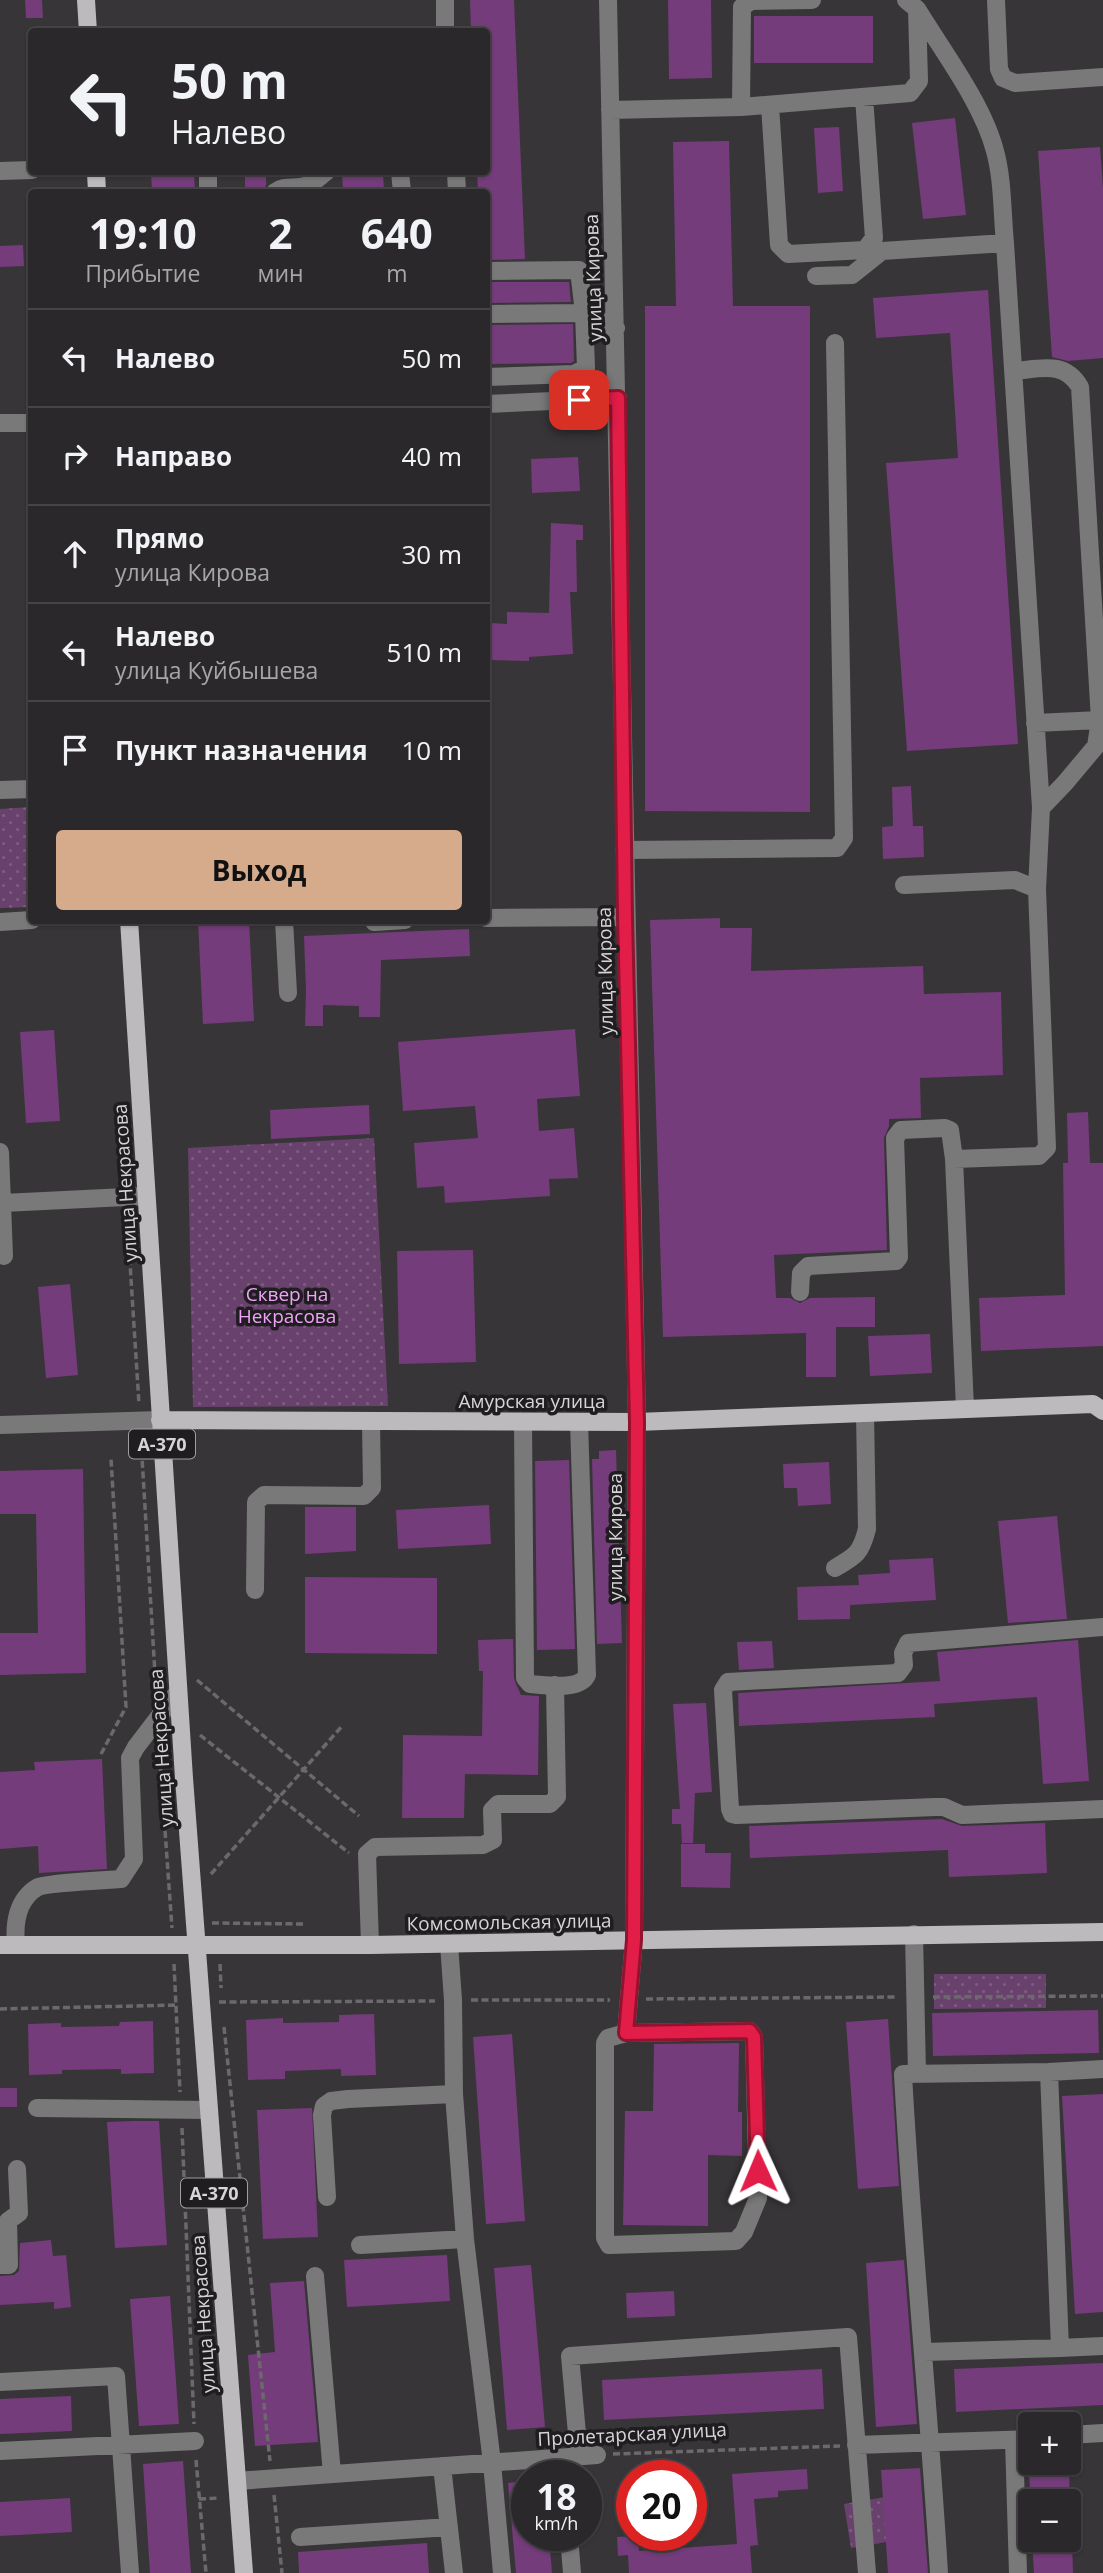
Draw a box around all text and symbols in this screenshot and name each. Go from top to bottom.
text: 50 m [171,47,288,113]
icon: left [56,56,147,147]
text: Налево [171,110,286,153]
text: 19:10 [89,204,197,261]
text: 2 [269,204,293,261]
text: 640 [361,204,433,261]
street label: улица Кирова [578,214,608,342]
text: Прибытие [85,257,200,289]
text: мин [258,257,304,289]
text: m [386,257,407,289]
icon: left [56,339,94,377]
text: Налево [115,340,215,376]
text: 50 m [401,340,462,376]
pin [549,370,609,430]
icon: arrive [560,381,598,419]
icon: right [56,437,94,475]
text: Направо [115,438,232,474]
text: 40 m [401,438,462,474]
text: Прямо [115,520,204,556]
icon: ahead [56,535,94,573]
text: 30 m [401,536,462,572]
text: улица Кирова [115,556,270,588]
text: Налево [115,618,215,654]
icon: left [56,633,94,671]
text: 510 m [387,634,462,670]
text: улица Куйбышева [115,654,318,686]
icon: arrive [56,731,94,769]
text: Пункт назначения [115,732,368,768]
text: 10 m [401,732,462,768]
button: Выход [56,830,462,910]
street label: улица Кирова [591,907,619,1035]
street label: улица Некрасова [107,1103,143,1263]
park label: Сквер на Некрасова [238,1281,336,1329]
street label: Амурская улица [459,1388,605,1414]
road number: А-370 [129,1429,195,1458]
street label: улица Кирова [602,1473,628,1601]
street label: улица Некрасова [143,1668,179,1828]
street label: Комсомольская улица [406,1907,612,1937]
position arrow [721,2134,795,2208]
road number: А-370 [181,2178,247,2208]
street label: улица Некрасова [185,2234,221,2394]
map controls [1018,2412,1081,2552]
button: + [1018,2412,1081,2475]
street label: Пролетарская улица [537,2416,727,2452]
speed limit sign: 20 [616,2460,707,2551]
text: 18 [536,2473,577,2520]
button: − [1018,2489,1081,2552]
text: km/h [535,2511,578,2535]

